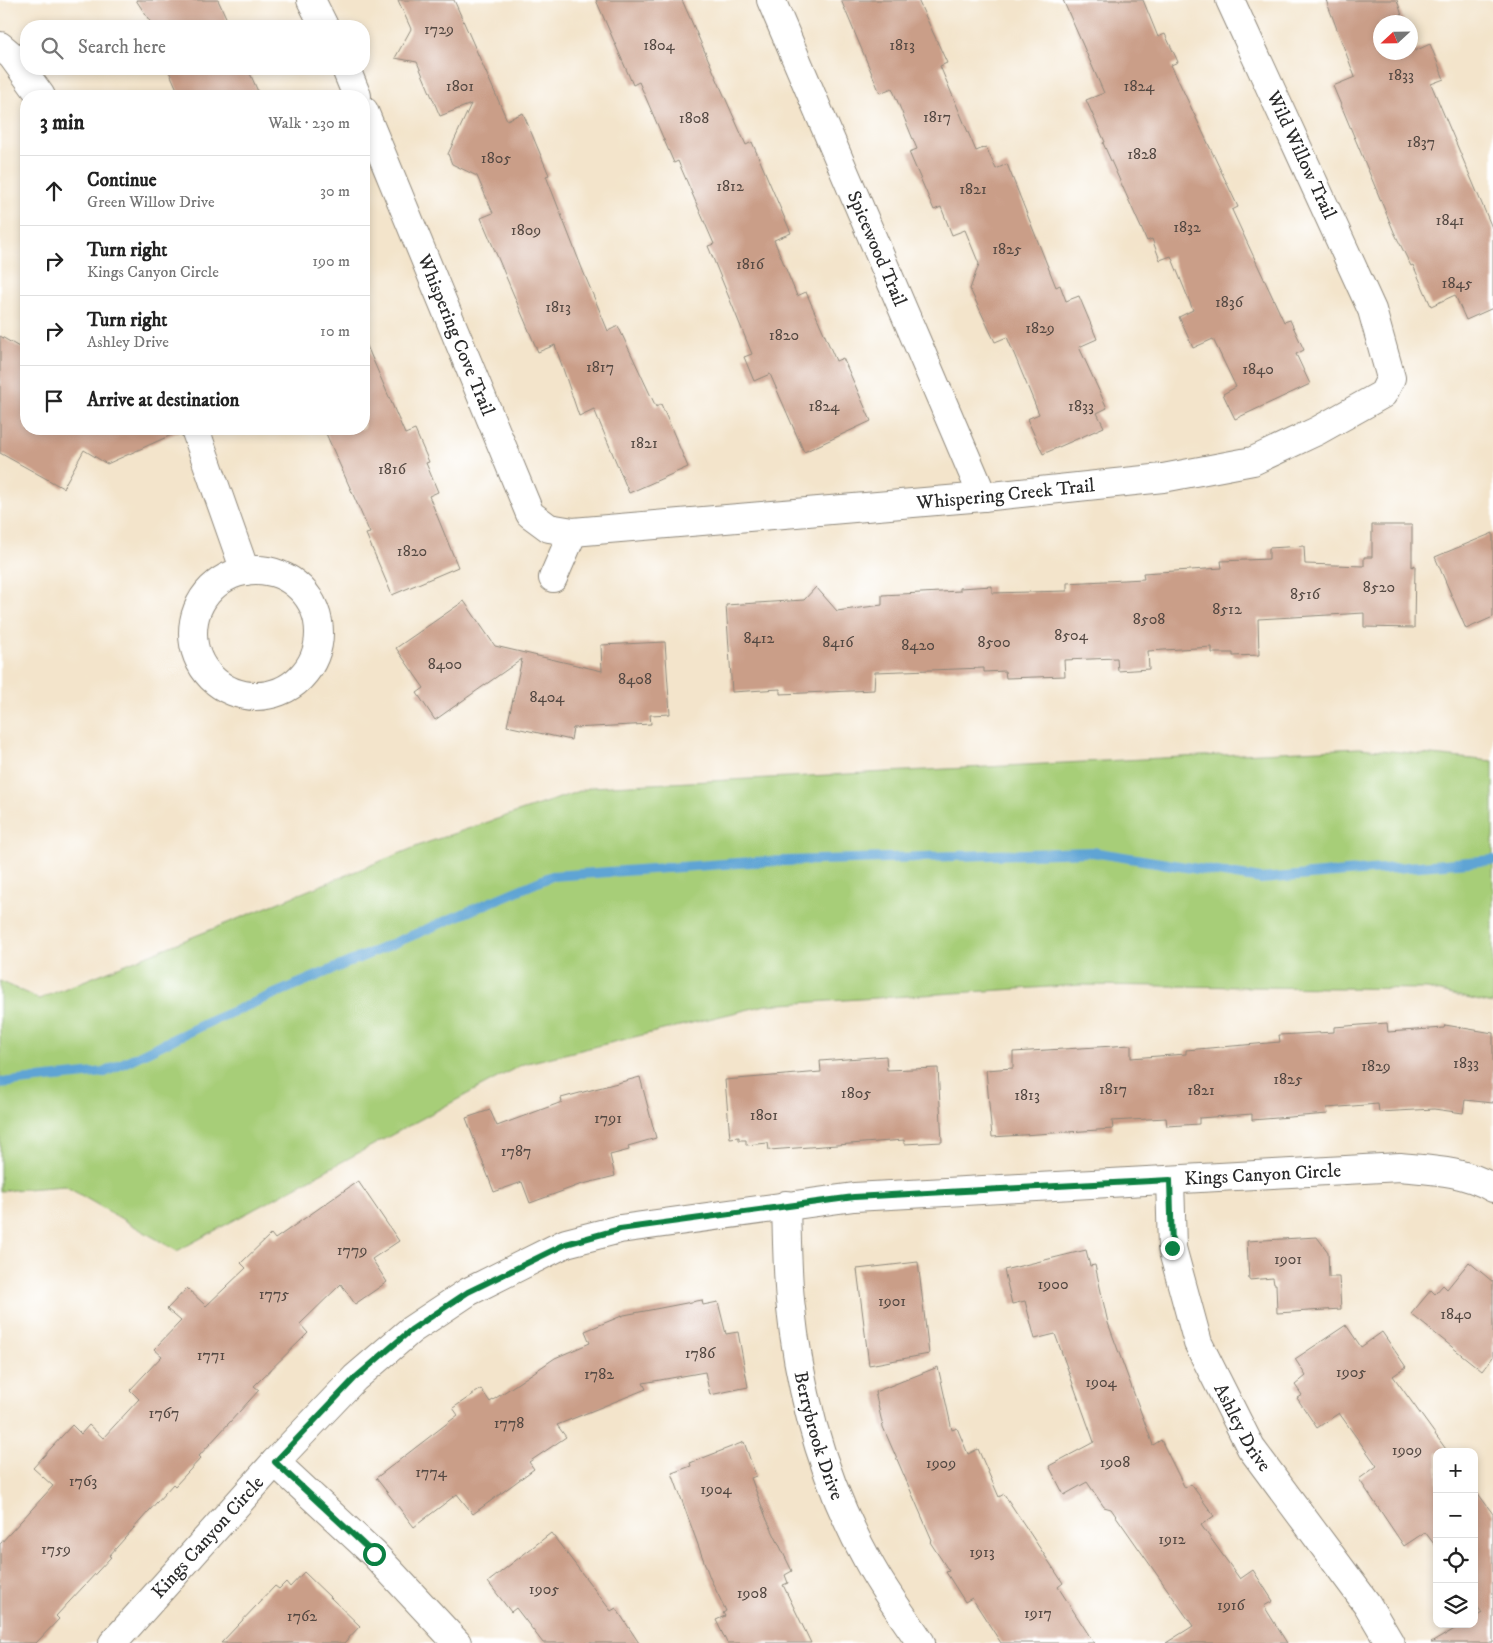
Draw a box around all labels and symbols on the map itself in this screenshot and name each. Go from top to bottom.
north arrow [1373,15,1418,60]
house number: 1729 [424,19,454,39]
house number: 1804 [643,35,676,55]
house number: 1813 [889,35,915,55]
house number: 1833 [1388,65,1414,85]
house number: 1801 [446,76,474,96]
house number: 1824 [1124,76,1155,96]
street label: Wild Willow Trail [1261,86,1341,223]
house number: 1817 [923,107,951,127]
house number: 1808 [679,108,709,128]
house number: 1837 [1407,132,1435,152]
house number: 1828 [1127,144,1157,164]
house number: 1805 [481,148,511,168]
house number: 1812 [716,176,744,196]
house number: 1821 [959,179,987,199]
street label: Spicewood Trail [842,187,912,310]
house number: 1841 [1436,210,1465,230]
house number: 1832 [1173,217,1201,237]
house number: 1809 [511,220,541,240]
house number: 1825 [992,239,1022,259]
street label: Whispering Cove Trail [412,250,500,419]
house number: 1816 [736,254,765,274]
house number: 1845 [1442,273,1473,293]
house number: 1836 [1215,292,1244,312]
house number: 1813 [545,297,571,317]
house number: 1829 [1025,318,1055,338]
house number: 1820 [769,325,799,345]
house number: 1817 [586,357,614,377]
house number: 1840 [1242,359,1274,379]
house number: 1824 [809,396,840,416]
house number: 1833 [1068,396,1094,416]
house number: 1821 [630,433,658,453]
house number: 1816 [378,459,407,479]
street label: Whispering Creek Trail [915,474,1096,514]
house number: 1820 [397,541,427,561]
house number: 8520 [1363,577,1395,597]
house number: 8516 [1290,584,1321,604]
house number: 8512 [1212,599,1242,619]
house number: 8508 [1133,609,1165,629]
house number: 8504 [1054,625,1089,645]
house number: 8412 [744,628,775,648]
house number: 8416 [822,632,854,652]
house number: 8500 [977,632,1011,652]
house number: 8420 [901,635,935,655]
house number: 8400 [428,654,462,674]
house number: 8408 [618,669,652,689]
house number: 8404 [530,687,565,707]
house number: 1833 [1453,1053,1479,1073]
house number: 1829 [1361,1056,1391,1076]
house number: 1825 [1273,1069,1303,1089]
house number: 1817 [1099,1079,1127,1099]
house number: 1821 [1187,1080,1215,1100]
house number: 1805 [841,1083,871,1103]
house number: 1813 [1014,1085,1040,1105]
house number: 1801 [750,1105,778,1125]
house number: 1791 [594,1108,622,1128]
house number: 1787 [501,1141,531,1161]
street label: Kings Canyon Circle [1184,1159,1342,1190]
route end [1161,1237,1184,1260]
house number: 1779 [337,1240,367,1260]
house number: 1901 [1274,1249,1302,1269]
house number: 1900 [1037,1274,1069,1294]
house number: 1775 [259,1284,289,1304]
house number: 1901 [878,1291,906,1311]
house number: 1840 [1440,1304,1472,1324]
house number: 1786 [685,1343,716,1363]
house number: 1771 [197,1345,225,1365]
house number: 1905 [1336,1362,1366,1382]
house number: 1782 [584,1364,614,1384]
street label: Berrybrook Drive [789,1369,849,1504]
house number: 1904 [1085,1372,1118,1392]
street label: Ashley Drive [1209,1380,1276,1476]
house number: 1767 [149,1403,180,1423]
house number: 1778 [494,1413,524,1433]
house number: 1909 [1392,1440,1422,1460]
house number: 1908 [1100,1452,1130,1472]
house number: 1909 [926,1453,956,1473]
house number: 1774 [415,1462,448,1482]
house number: 1763 [69,1471,97,1491]
street label: Kings Canyon Circle [147,1471,269,1603]
house number: 1904 [700,1479,733,1499]
house number: 1912 [1158,1529,1186,1549]
house number: 1759 [41,1539,71,1559]
house number: 1913 [969,1542,995,1562]
route start [363,1543,386,1566]
house number: 1905 [529,1579,559,1599]
house number: 1908 [737,1583,767,1603]
house number: 1916 [1217,1595,1246,1615]
house number: 1917 [1024,1603,1052,1623]
house number: 1762 [287,1606,317,1626]

